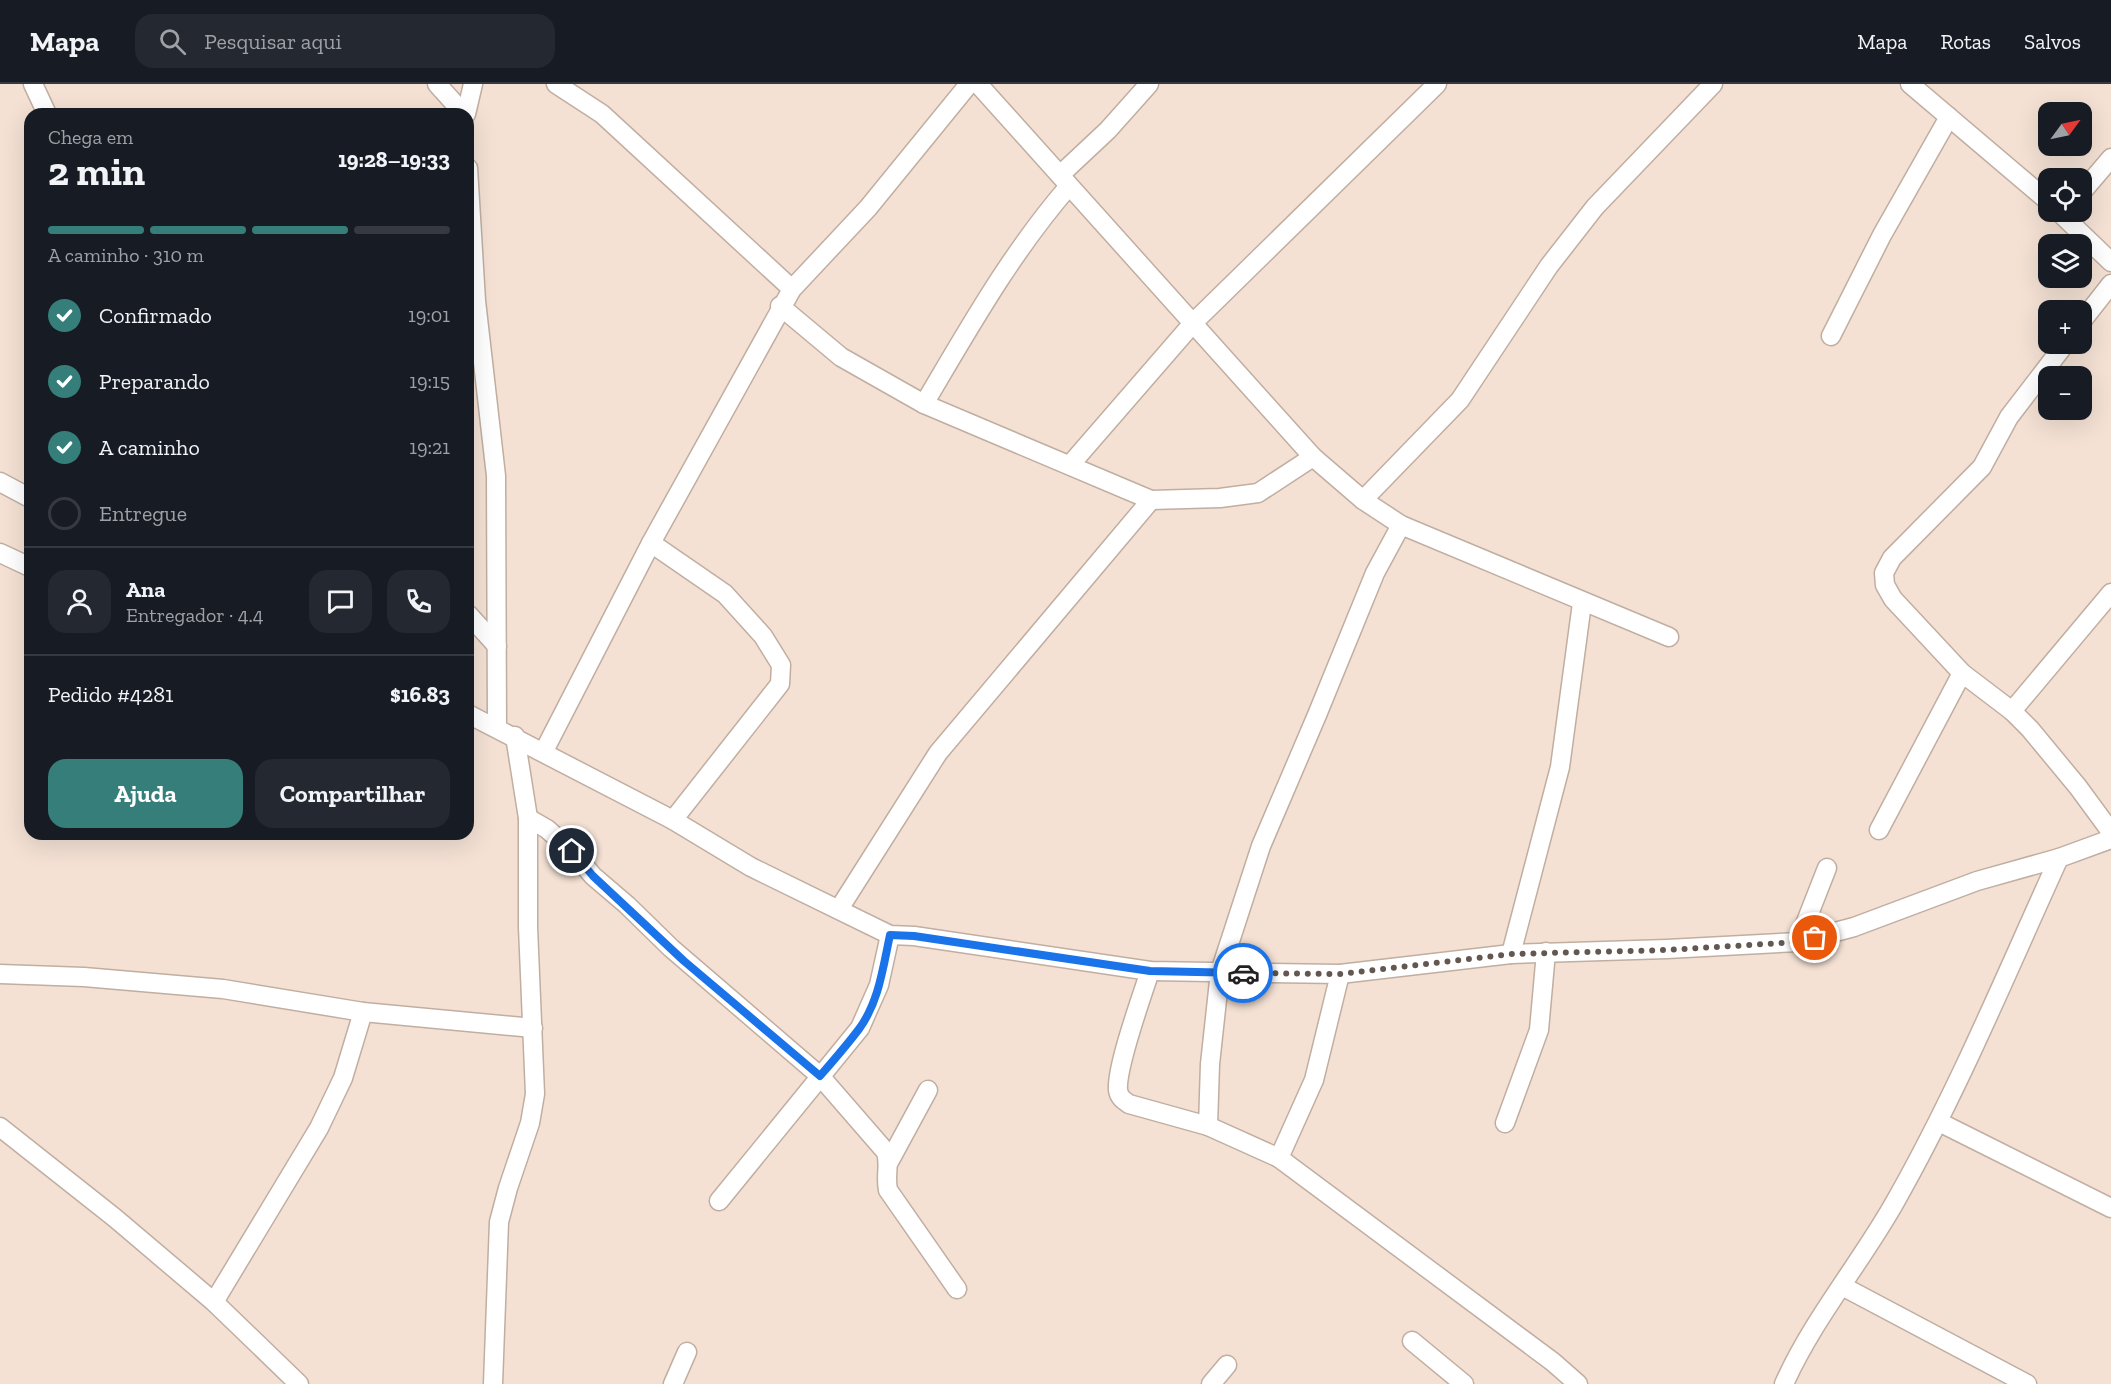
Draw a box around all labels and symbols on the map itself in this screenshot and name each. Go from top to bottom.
north arrow [2038,102,2092,156]
pin [546,825,597,876]
pin [1789,912,1840,963]
courier [1213,943,1273,1003]

